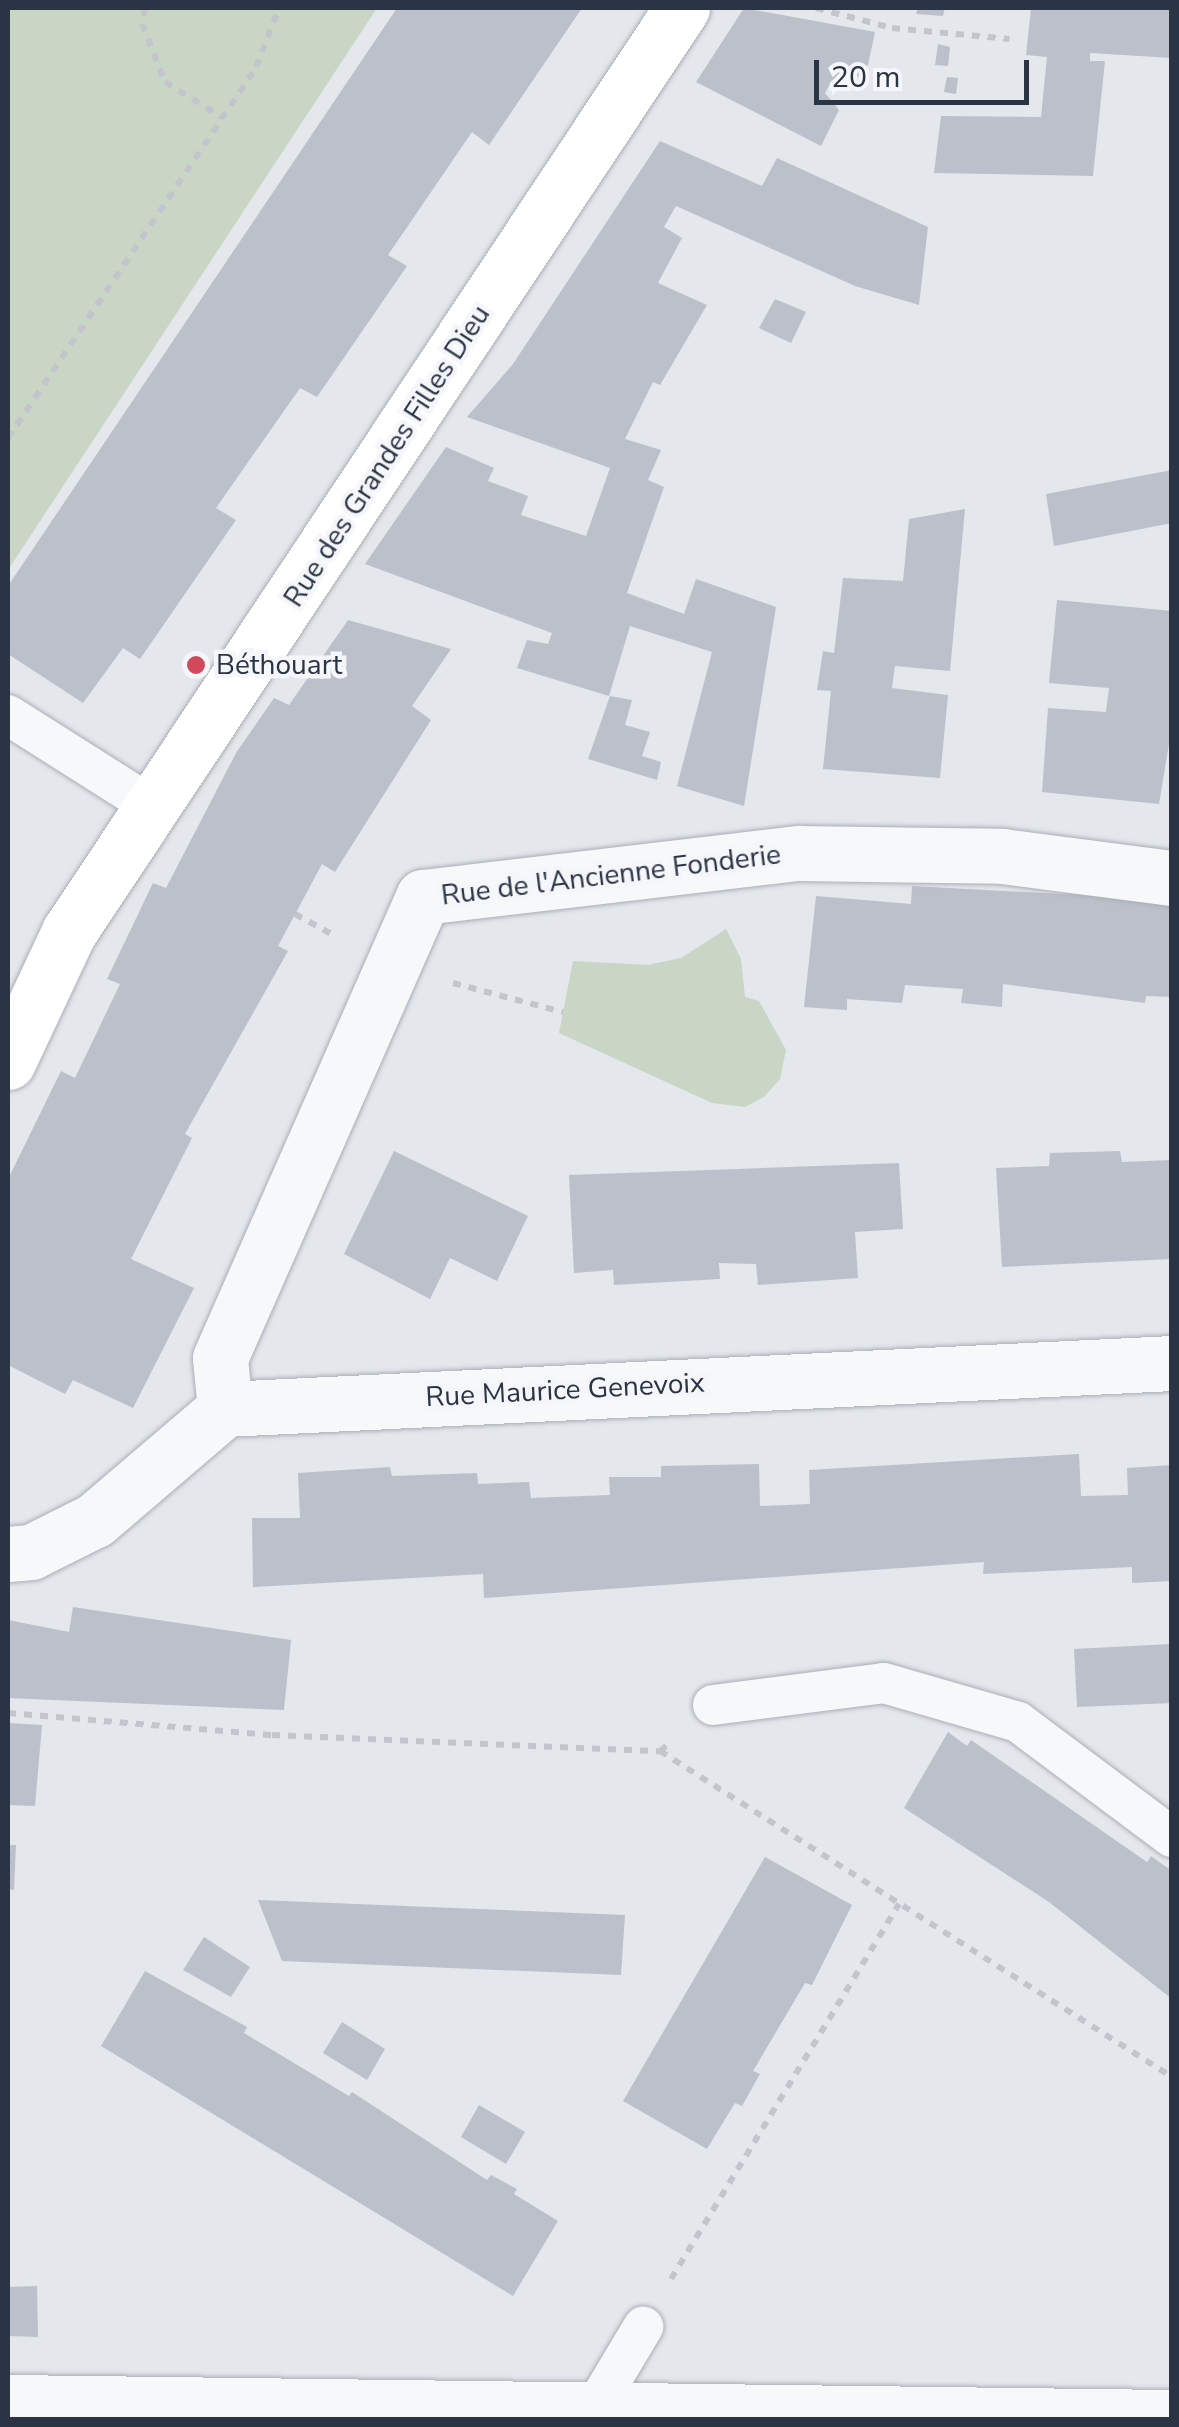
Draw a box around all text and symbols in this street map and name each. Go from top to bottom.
scale bar [819,40,1034,102]
text: 20 m [831,57,900,98]
street label: Rue des Grandes Filles Dieu [277,299,497,613]
place label: Béthouart [216,648,342,682]
marker: Béthouart [185,654,207,676]
street label: Rue de l'Ancienne Fonderie [439,837,783,913]
street label: Rue Maurice Genevoix [425,1366,705,1414]

